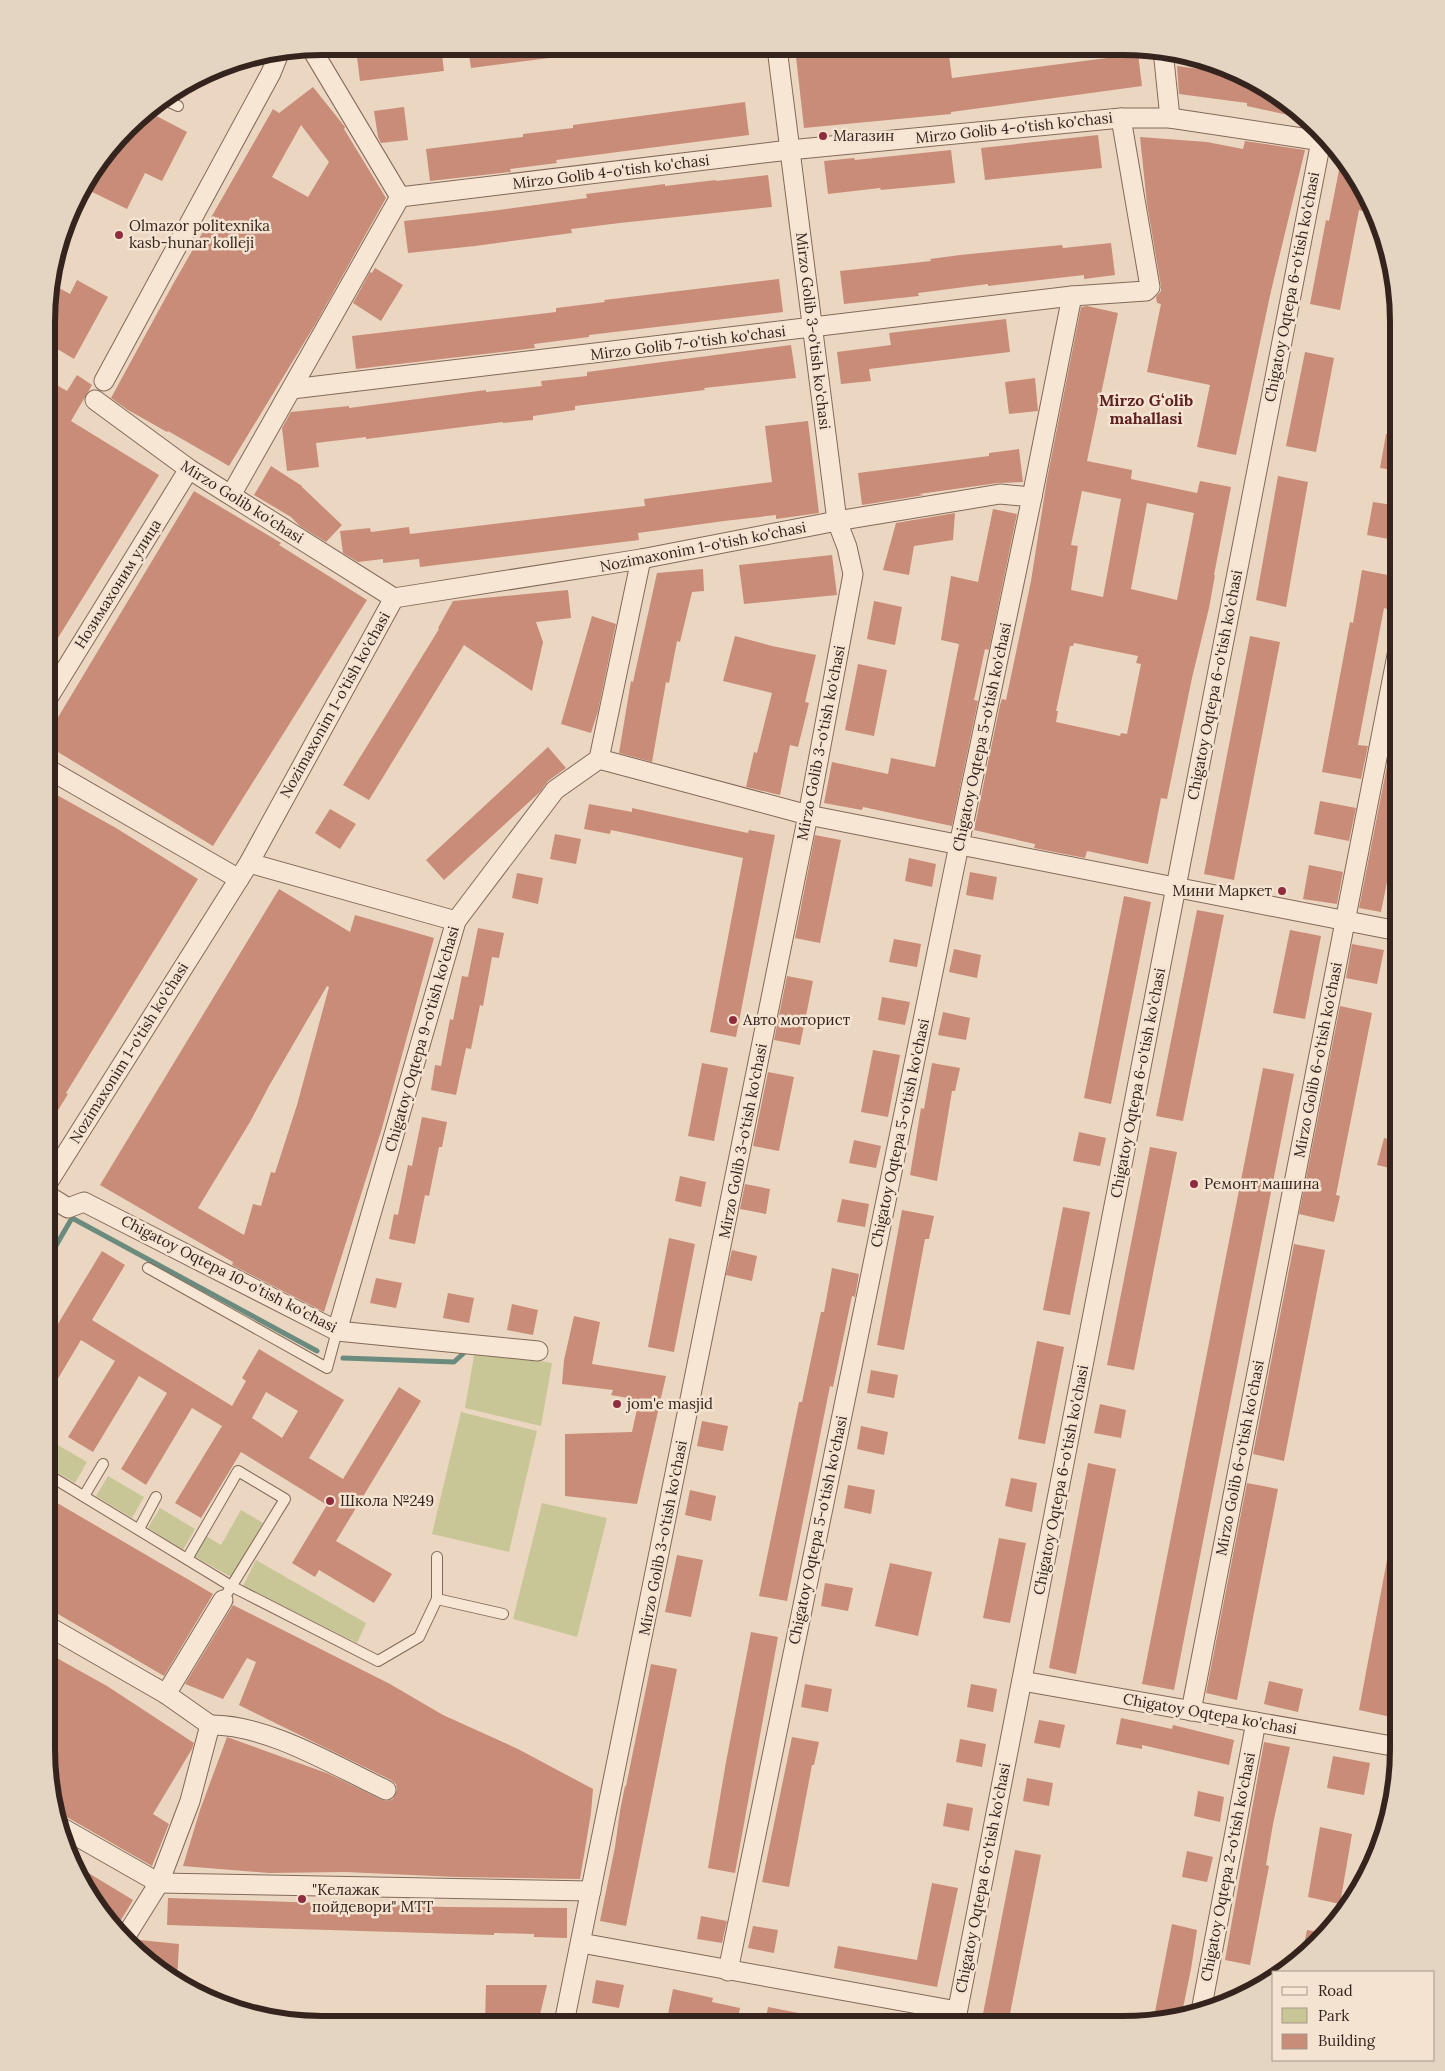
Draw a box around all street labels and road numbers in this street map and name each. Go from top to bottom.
street label: Mirzo Golib 4-o'tish ko'chasi [914,108,1114,147]
street label: Mirzo Golib 4-o'tish ko'chasi [511,150,710,193]
street label: Chigatoy Oqtepa 6-o'tish ko'chasi [1260,170,1323,403]
street label: Mirzo Golib 3-o'tish ko'chasi [792,231,835,431]
street label: Mirzo Golib 7-o'tish ko'chasi [589,321,787,364]
street label: Mirzo Golib ko'chasi [177,456,307,547]
street label: Нозимахоним улица [70,515,165,652]
street label: Nozimaxonim 1-o'tish ko'chasi [598,517,808,576]
street label: Chigatoy Oqtepa 6-o'tish ko'chasi [1183,568,1246,801]
street label: Nozimaxonim 1-o'tish ko'chasi [275,608,394,801]
street label: Chigatoy Oqtepa 5-o'tish ko'chasi [948,621,1015,853]
street label: Mirzo Golib 3-o'tish ko'chasi [792,644,849,842]
street label: Chigatoy Oqtepa 9-o'tish ko'chasi [380,924,463,1154]
street label: Nozimaxonim 1-o'tish ko'chasi [65,959,192,1147]
street label: Mirzo Golib 6-o'tish ko'chasi [1289,961,1346,1159]
street label: Chigatoy Oqtepa 6-o'tish ko'chasi [1106,966,1169,1199]
street label: Chigatoy Oqtepa 5-o'tish ko'chasi [866,1017,933,1249]
street label: Mirzo Golib 3-o'tish ko'chasi [714,1042,771,1240]
street label: Chigatoy Oqtepa 10-o'tish ko'chasi [118,1211,340,1336]
street label: Mirzo Golib 6-o'tish ko'chasi [1211,1359,1268,1557]
street label: Chigatoy Oqtepa 6-o'tish ko'chasi [1029,1363,1092,1596]
street label: Chigatoy Oqtepa 5-o'tish ko'chasi [784,1414,851,1646]
street label: Mirzo Golib 3-o'tish ko'chasi [634,1439,691,1637]
street label: Chigatoy Oqtepa ko'chasi [1122,1689,1299,1738]
street label: Chigatoy Oqtepa 2-o'tish ko'chasi [1196,1751,1259,1983]
street label: Chigatoy Oqtepa 6-o'tish ko'chasi [951,1761,1014,1994]

